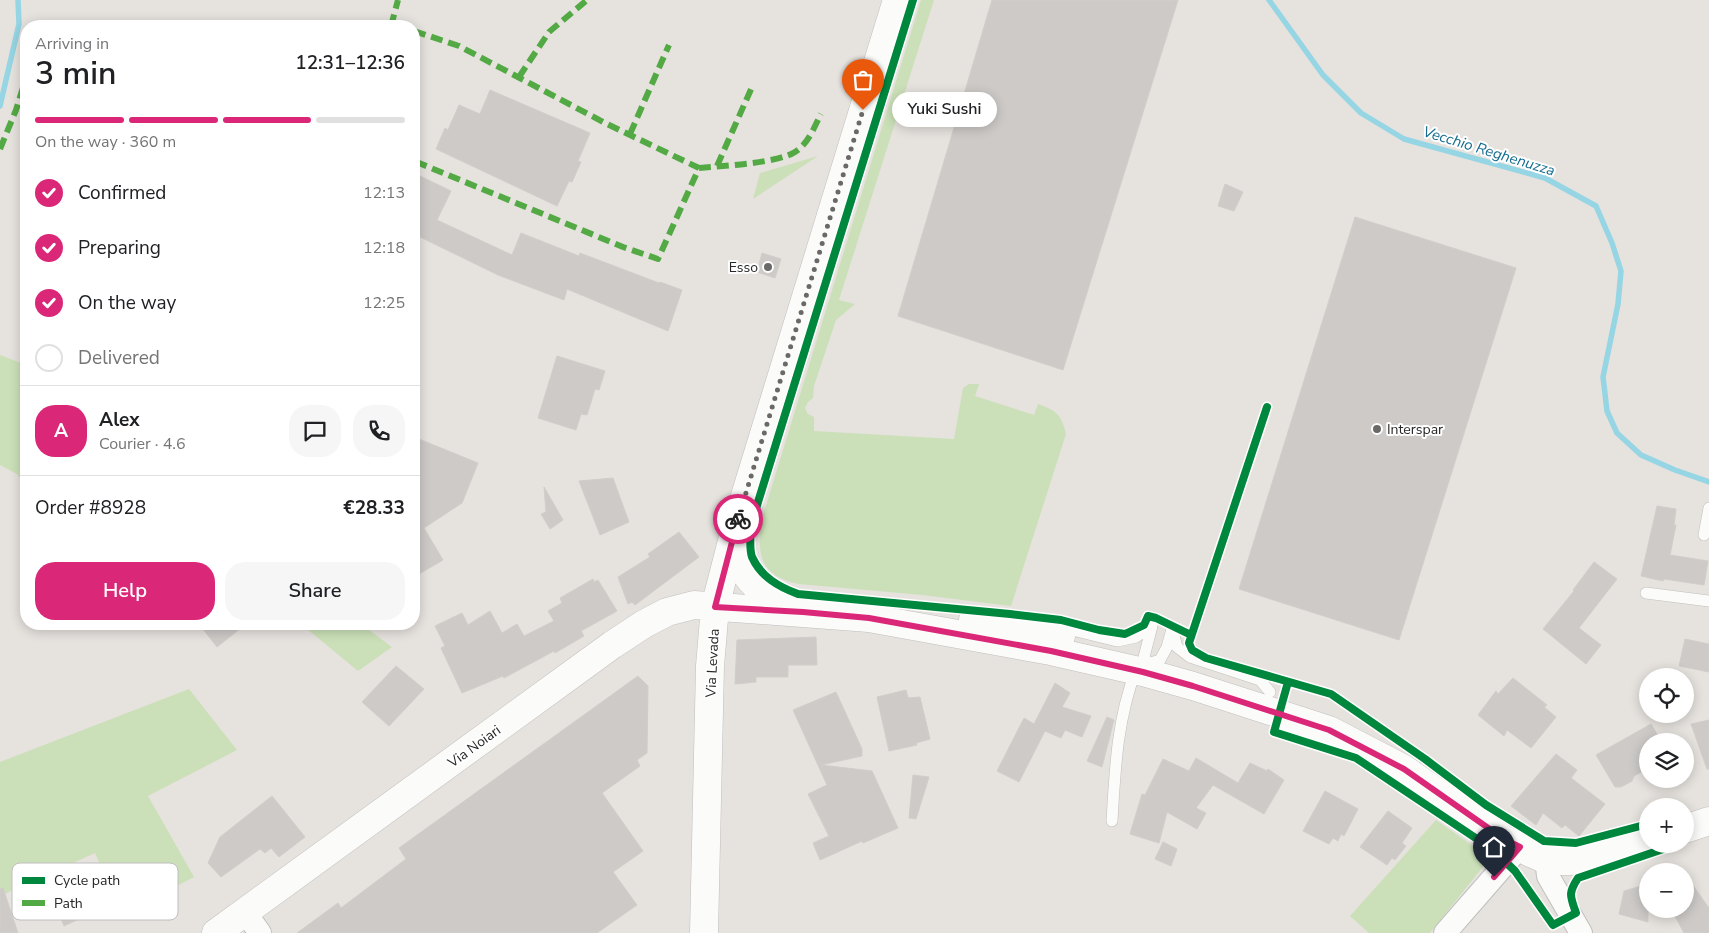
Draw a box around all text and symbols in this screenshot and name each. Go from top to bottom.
text: Arriving in [35,33,109,55]
text: 12:31–12:36 [295,50,405,76]
text: 3 min [35,52,117,95]
pin [842,59,884,110]
icon: bag [849,66,877,94]
callout: Yuki Sushi [893,92,998,128]
text: Yuki Sushi [908,98,981,120]
water label: Vecchio Reghenuzza [1420,121,1558,181]
text: On the way · 360 m [35,131,176,153]
icon: check [35,179,63,207]
text: Confirmed [78,180,166,206]
text: 12:13 [363,182,405,204]
icon: check [35,234,63,262]
text: Preparing [78,235,161,261]
text: 12:18 [363,237,405,259]
place label: Esso [729,258,758,277]
marker: Esso [762,261,774,273]
icon: check [35,289,63,317]
text: On the way [78,290,176,316]
text: 12:25 [363,292,405,314]
text: Delivered [78,345,160,371]
button: chat [289,405,341,457]
button: phone [353,405,405,457]
text: Alex [99,407,140,433]
text: A [54,418,68,444]
place label: Interspar [1387,420,1443,439]
marker: Interspar [1371,423,1383,435]
text: Courier · 4.6 [99,433,185,455]
courier [713,494,763,544]
text: Order #8928 [35,495,146,521]
text: €28.33 [343,495,405,521]
icon: bike [724,505,752,533]
button: Help [35,562,215,620]
button: Share [225,562,405,620]
street label: Via Levada [701,628,724,699]
map controls [1639,668,1694,918]
button: locate [1639,668,1694,723]
street label: Via Noiari [443,721,505,773]
button: layers [1639,733,1694,788]
button: + [1639,798,1694,853]
pin [1473,826,1515,877]
icon: home [1480,833,1508,861]
legend [12,863,178,920]
button: − [1639,863,1694,918]
text: Cycle path [54,871,120,890]
text: Path [54,894,83,913]

